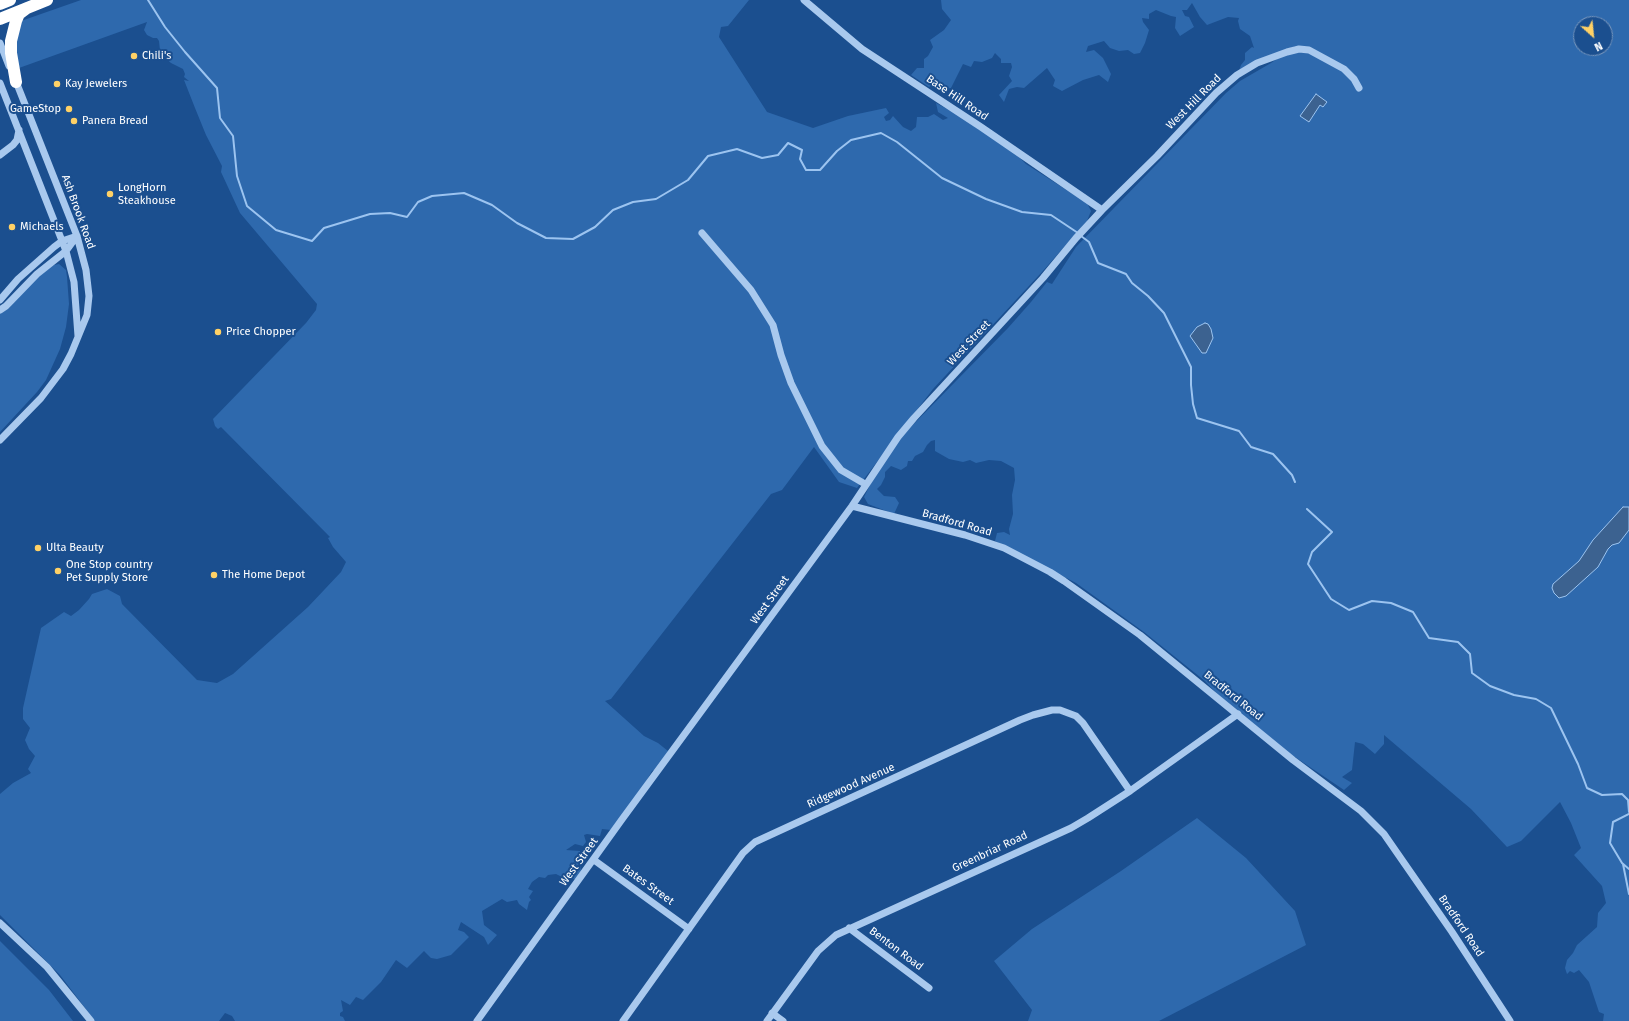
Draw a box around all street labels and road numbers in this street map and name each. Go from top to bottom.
street label: Base Hill Road [923,72,991,124]
street label: West Hill Road [1164,72,1224,132]
street label: Ash Brook Road [58,173,98,251]
street label: West Street [945,318,993,368]
street label: Bradford Road [921,507,993,539]
street label: West Street [748,573,792,627]
street label: Bradford Road [1201,668,1265,724]
street label: Ridgewood Avenue [805,761,897,811]
street label: Greenbriar Road [950,829,1030,875]
street label: West Street [557,835,601,889]
street label: Bates Street [620,862,676,908]
street label: Bradford Road [1435,893,1487,959]
street label: Benton Road [866,924,926,974]

